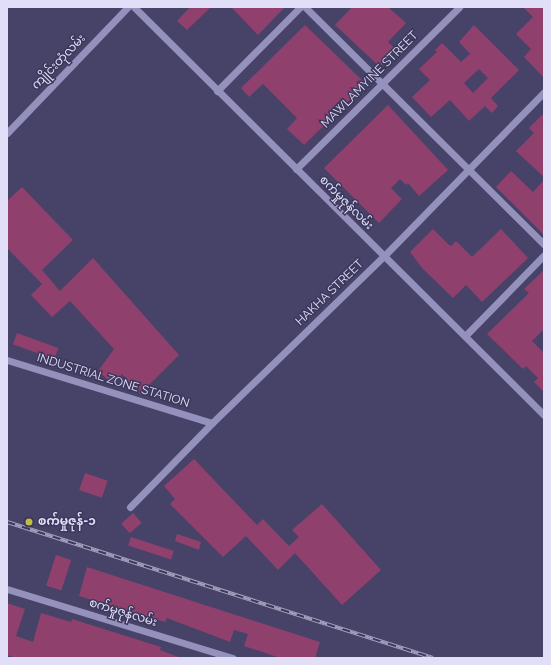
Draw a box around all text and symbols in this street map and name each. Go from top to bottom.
street label: MAWLAMYINE STREET [319,29,421,131]
street label: ကျိုင်းတုံလမ်း [29,31,89,93]
street label: စက်မှုဇုန်လမ်း [316,173,376,233]
street label: HAKHA STREET [293,257,367,329]
street label: INDUSTRIAL ZONE STATION [35,351,191,411]
place label: စက်မှုဇုန်-၁ [38,515,96,529]
marker: စက်မှုဇုန်-၁ [23,516,35,528]
street label: စက်မှုဇုန်လမ်း [87,596,159,630]

